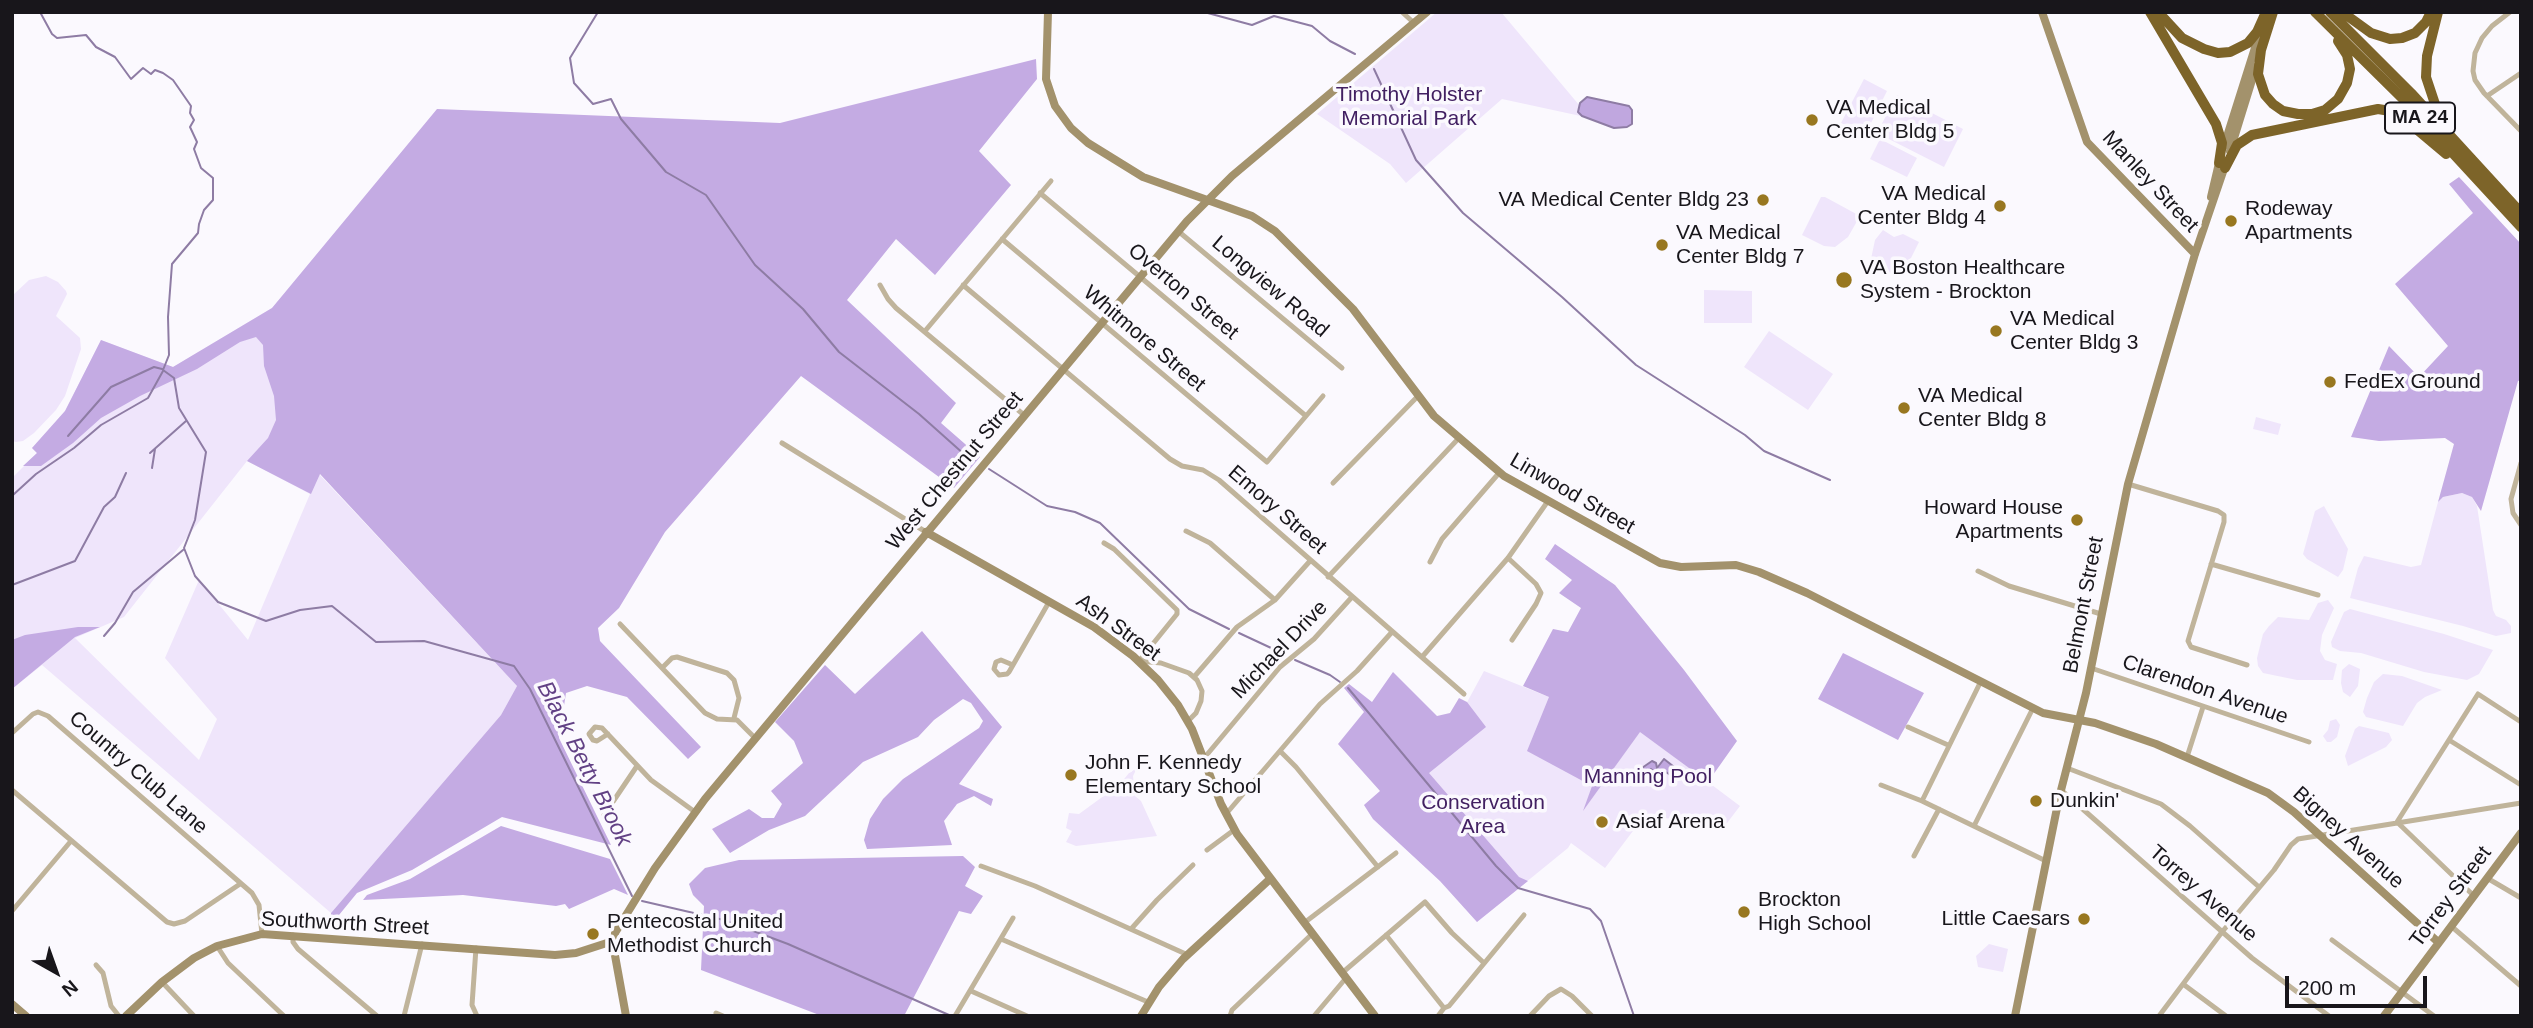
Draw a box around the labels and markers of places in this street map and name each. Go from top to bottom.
place label: VA Medical Center Bldg 5 [1826,95,1954,145]
marker: VA Medical Center Bldg 5 [1804,112,1820,128]
place label: VA Medical Center Bldg 4 [1858,181,1986,231]
place label: VA Medical Center Bldg 23 [1498,187,1749,213]
marker: VA Medical Center Bldg 23 [1755,192,1771,208]
place label: Rodeway Apartments [2245,196,2352,246]
marker: VA Medical Center Bldg 4 [1992,198,2008,214]
marker: Rodeway Apartments [2223,213,2239,229]
place label: VA Medical Center Bldg 7 [1676,220,1804,270]
marker: VA Medical Center Bldg 7 [1654,237,1670,253]
place label: VA Boston Healthcare System - Brockton [1860,255,2065,305]
marker: VA Boston Healthcare System - Brockton [1834,270,1854,290]
place label: VA Medical Center Bldg 3 [2010,306,2138,356]
marker: VA Medical Center Bldg 3 [1988,323,2004,339]
place label: FedEx Ground [2344,369,2481,395]
marker: FedEx Ground [2322,374,2338,390]
place label: VA Medical Center Bldg 8 [1918,383,2046,433]
marker: VA Medical Center Bldg 8 [1896,400,1912,416]
place label: Howard House Apartments [1924,495,2063,545]
marker: Howard House Apartments [2069,512,2085,528]
place label: John F. Kennedy Elementary School [1085,750,1261,800]
marker: John F. Kennedy Elementary School [1063,767,1079,783]
place label: Dunkin' [2050,788,2119,814]
marker: Dunkin' [2028,793,2044,809]
place label: Asiaf Arena [1616,809,1725,835]
marker: Asiaf Arena [1594,814,1610,830]
place label: Brockton High School [1758,887,1871,937]
marker: Brockton High School [1736,904,1752,920]
place label: Little Caesars [1942,906,2070,932]
place label: Pentecostal United Methodist Church [607,909,783,959]
marker: Little Caesars [2076,911,2092,927]
marker: Pentecostal United Methodist Church [585,926,601,942]

